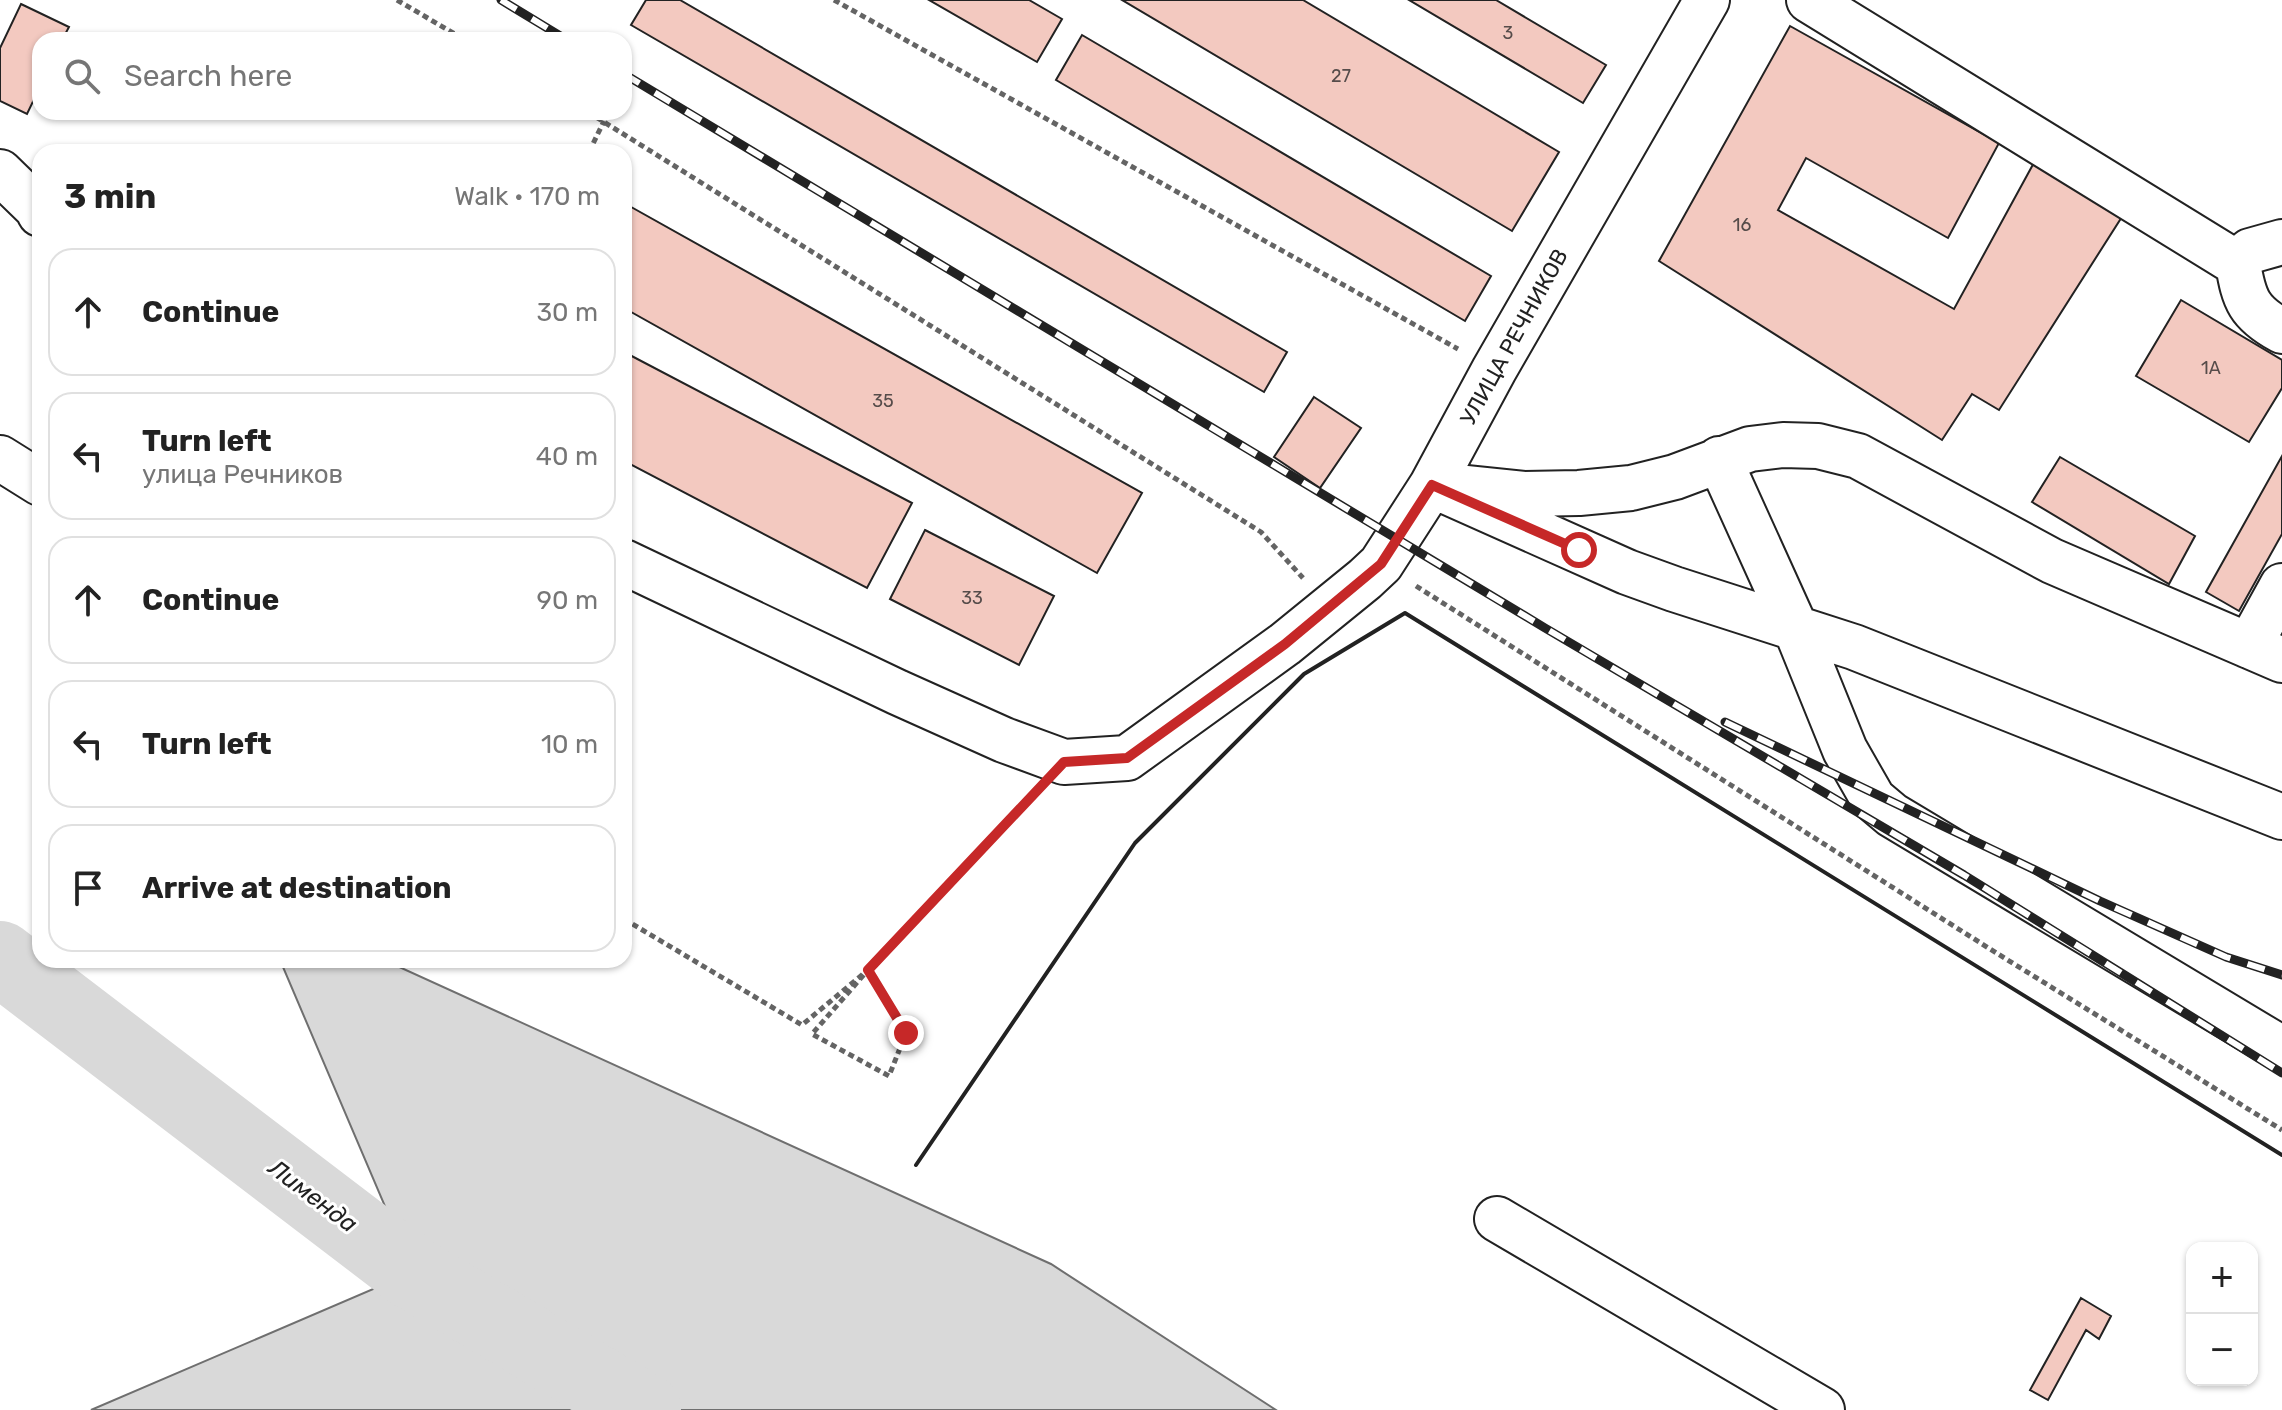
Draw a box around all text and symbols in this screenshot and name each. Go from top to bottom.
house number: 3 [1503,22,1513,44]
search box [32,32,632,120]
icon: search [60,54,104,98]
text: Search here [124,58,292,94]
house number: 27 [1331,65,1351,87]
text: 3 min [64,176,156,217]
text: Walk · 170 m [454,181,600,212]
house number: 16 [1733,214,1751,236]
street label: УЛИЦА РЕЧНИКОВ [1454,244,1574,430]
icon: ahead [66,290,110,334]
text: Continue [142,294,279,330]
text: 30 m [536,297,598,328]
house number: 1А [2201,357,2221,379]
house number: 35 [872,390,894,412]
text: Turn left [142,423,272,459]
icon: left [66,434,110,478]
text: 40 m [536,441,598,472]
text: улица Речников [142,459,343,490]
route start [1561,532,1597,568]
icon: ahead [66,578,110,622]
text: Continue [142,582,279,618]
text: 90 m [537,585,598,616]
house number: 33 [961,587,983,609]
icon: left [66,722,110,766]
text: Turn left [142,726,272,762]
text: 10 m [541,729,598,760]
icon: arrive [66,866,110,910]
text: Arrive at destination [142,870,452,906]
route end [888,1015,924,1051]
water label: Лименда [262,1152,363,1238]
map controls [2186,1242,2258,1386]
button: + [2186,1242,2258,1314]
button: − [2186,1314,2258,1386]

